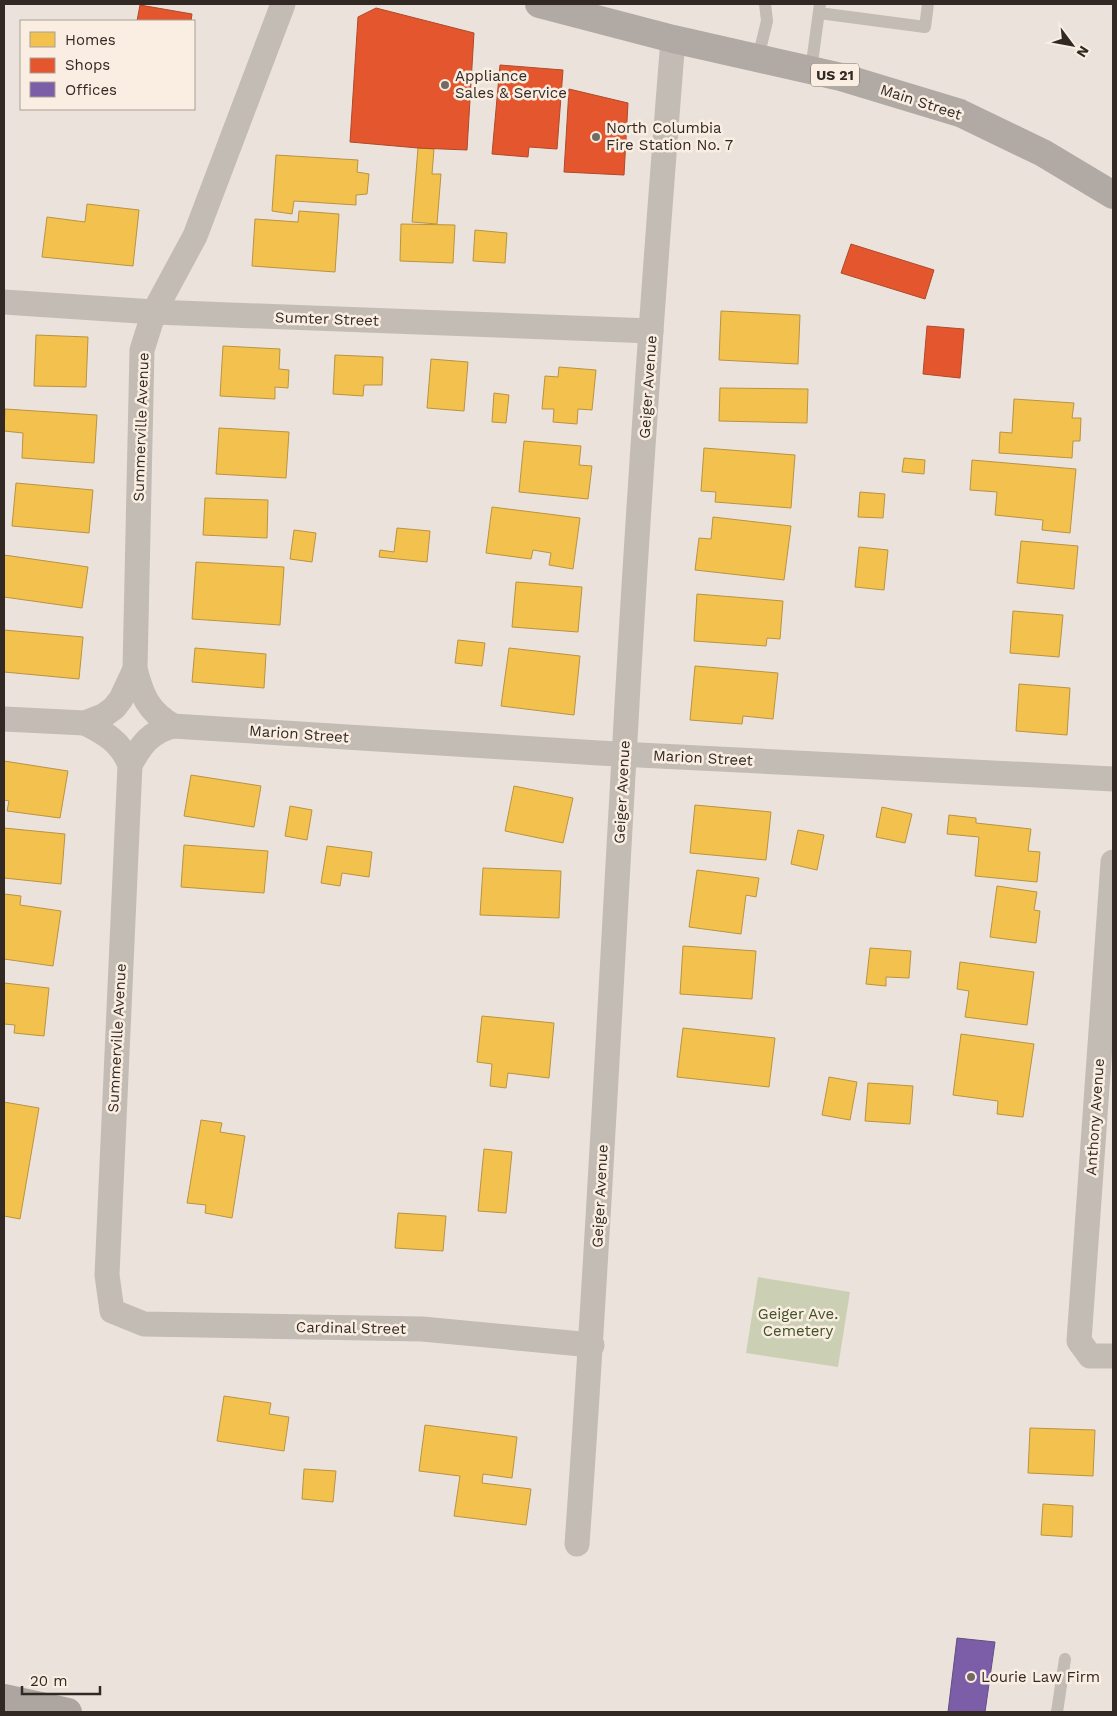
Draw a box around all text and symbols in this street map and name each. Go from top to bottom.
legend [20,20,195,110]
north arrow [1047,20,1097,70]
text: Homes [65,31,116,49]
text: N [1073,43,1093,61]
text: Shops [65,56,110,74]
road number: US 21 [811,64,859,86]
place label: Appliance Sales & Service [455,67,567,102]
marker: Appliance Sales & Service [439,79,451,91]
street label: Main Street [878,80,965,124]
text: Offices [65,81,117,99]
place label: North Columbia Fire Station No. 7 [606,119,733,154]
marker: North Columbia Fire Station No. 7 [590,131,602,143]
street label: Sumter Street [275,308,380,330]
street label: Geiger Avenue [635,335,661,439]
street label: Summerville Avenue [129,352,153,502]
street label: Marion Street [249,722,350,747]
street label: Geiger Avenue [610,740,634,844]
street label: Marion Street [653,746,754,770]
street label: Summerville Avenue [104,963,130,1113]
street label: Anthony Avenue [1082,1058,1108,1176]
street label: Geiger Avenue [588,1144,612,1248]
park label: Geiger Ave. Cemetery [758,1305,838,1340]
street label: Cardinal Street [296,1318,407,1338]
scale bar [22,1664,100,1696]
place label: Lourie Law Firm [981,1668,1100,1686]
marker: Lourie Law Firm [965,1671,977,1683]
text: 20 m [30,1672,68,1690]

